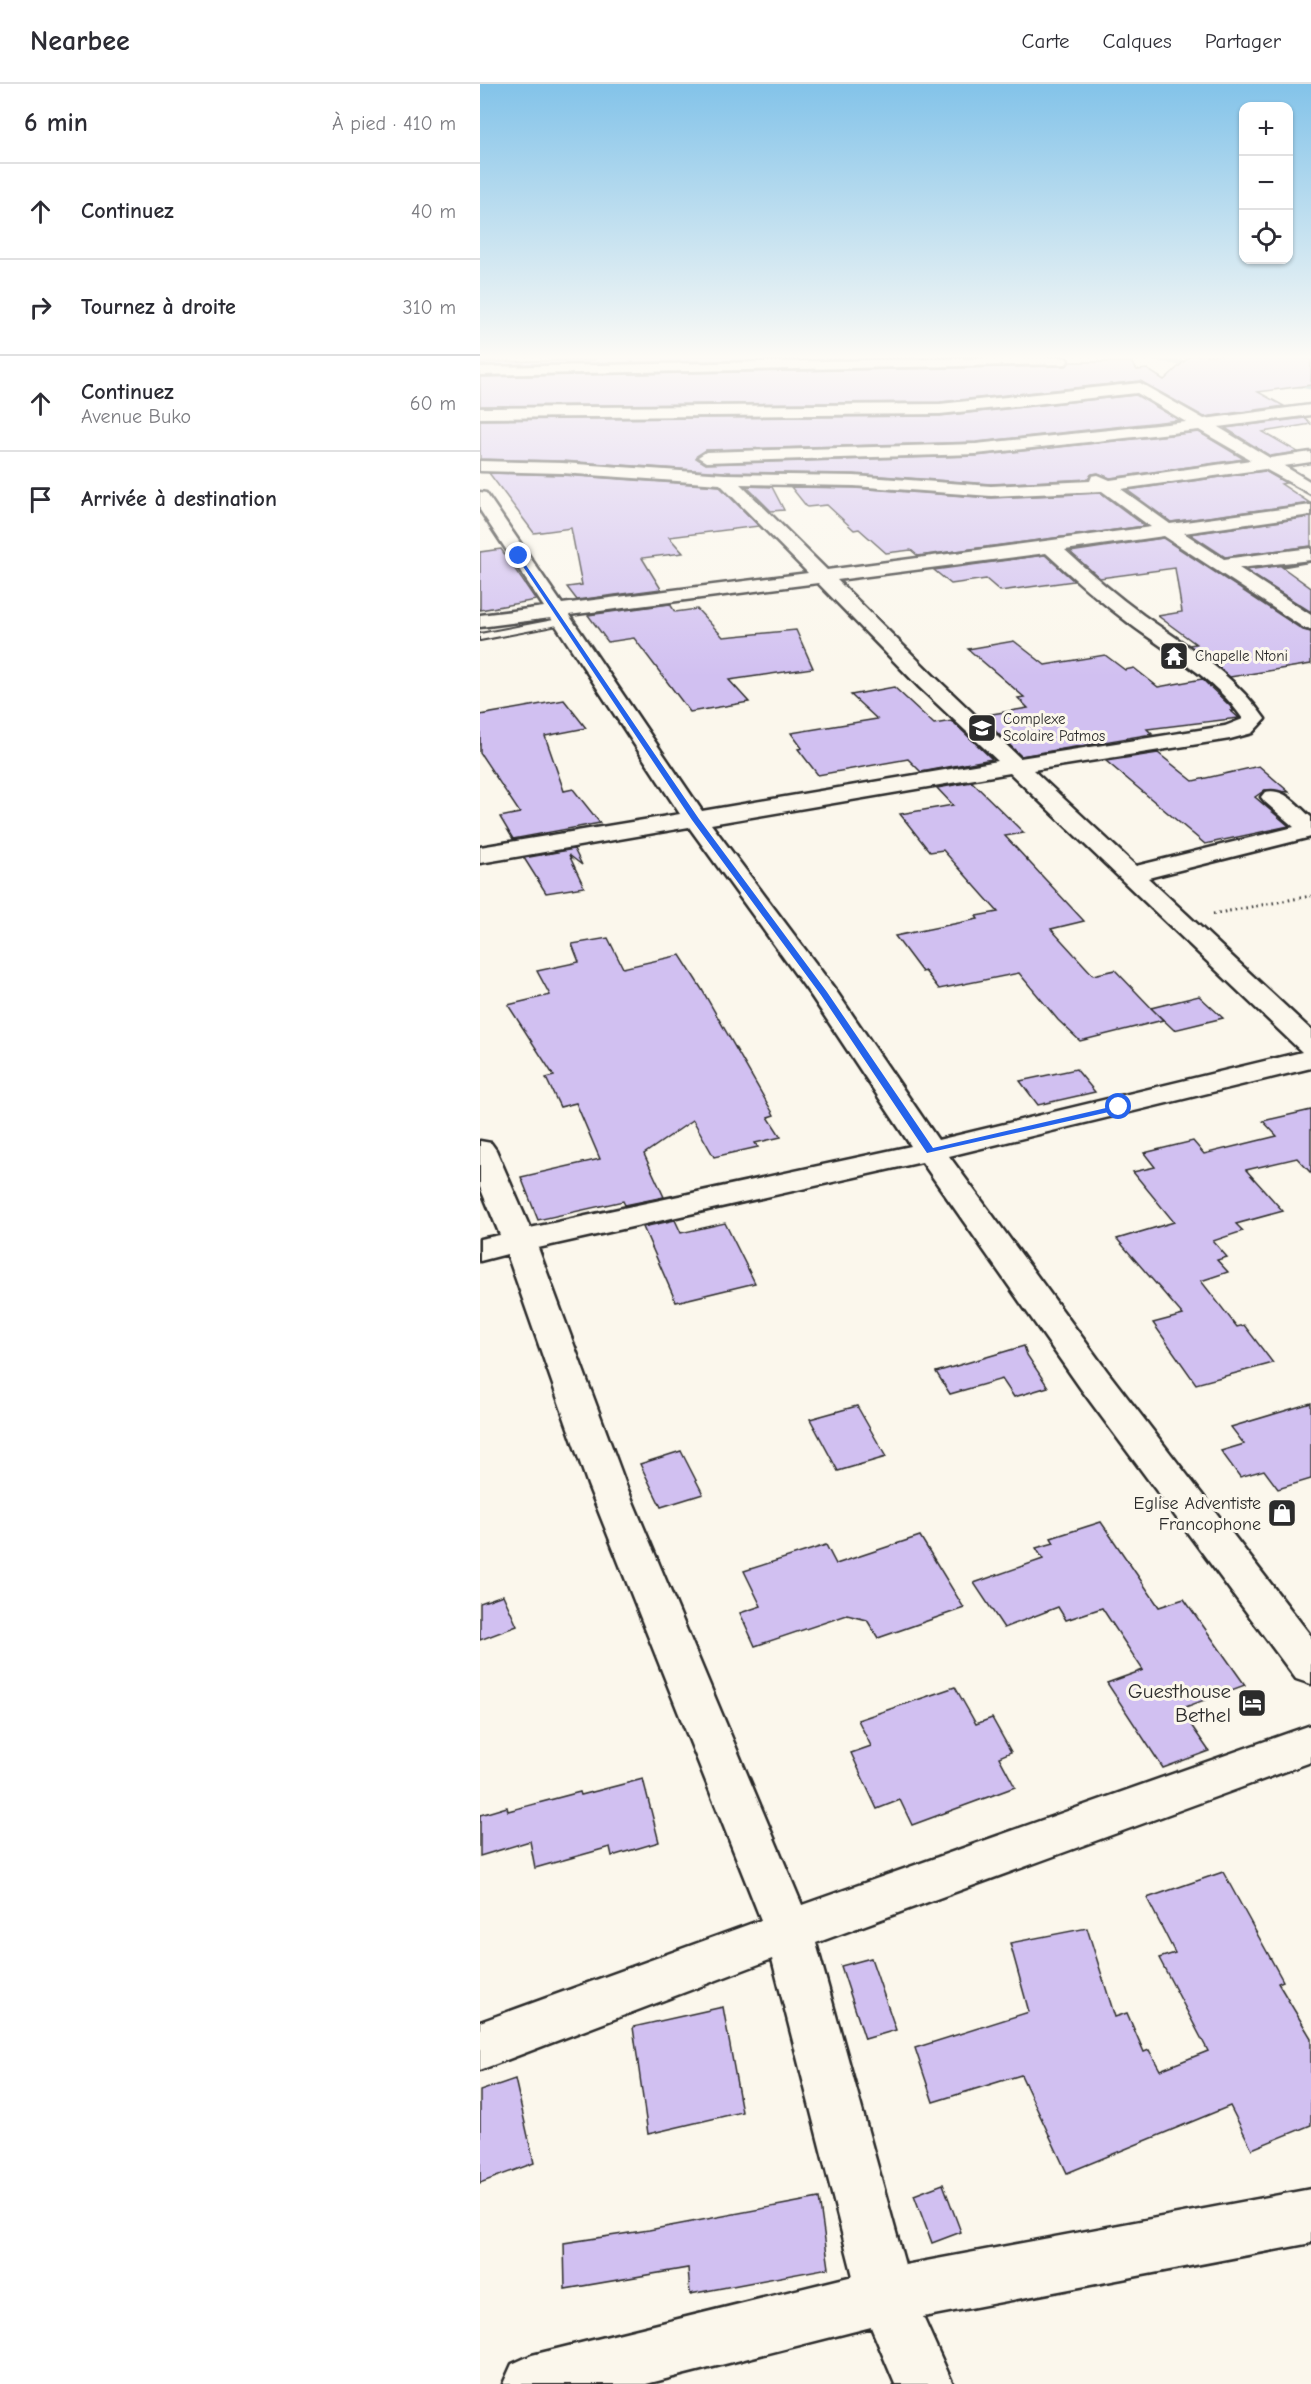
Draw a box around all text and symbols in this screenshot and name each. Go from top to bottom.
text: Nearbee [30,25,130,57]
text: Carte [1022,29,1070,53]
text: Calques [1103,29,1172,53]
text: Partager [1205,29,1281,53]
map controls [1239,102,1293,264]
button: + [1239,102,1293,156]
text: 6 min [24,108,88,138]
text: À pied · 410 m [332,112,456,135]
button: − [1239,156,1293,210]
icon: ahead [24,195,57,228]
text: Continuez [81,198,174,224]
text: 40 m [411,200,456,223]
button: locate [1239,210,1293,264]
icon: right [24,291,57,324]
text: Tournez à droite [81,294,236,320]
text: 310 m [403,296,456,319]
text: Continuez [81,379,174,405]
icon: ahead [24,387,57,420]
text: 60 m [410,392,456,415]
text: Avenue Buko [81,405,191,428]
icon: arrive [24,483,57,516]
text: Arrivée à destination [81,486,277,512]
route end [505,542,531,568]
temple icon: Chapelle Ntoni [1158,640,1190,672]
place label: Chapelle Ntoni [1195,647,1288,665]
place label: Complexe Scolaire Patmos [1003,710,1105,745]
school or university icon: Complexe Scolaire Patmos [966,712,998,744]
route start [1105,1093,1131,1119]
place label: Eglise Adventiste Francophone [1134,1493,1261,1535]
shop icon: Eglise Adventiste Francophone [1266,1497,1298,1529]
place label: Guesthouse Bethel [1128,1679,1231,1727]
hotel icon: Guesthouse Bethel [1236,1687,1268,1719]

